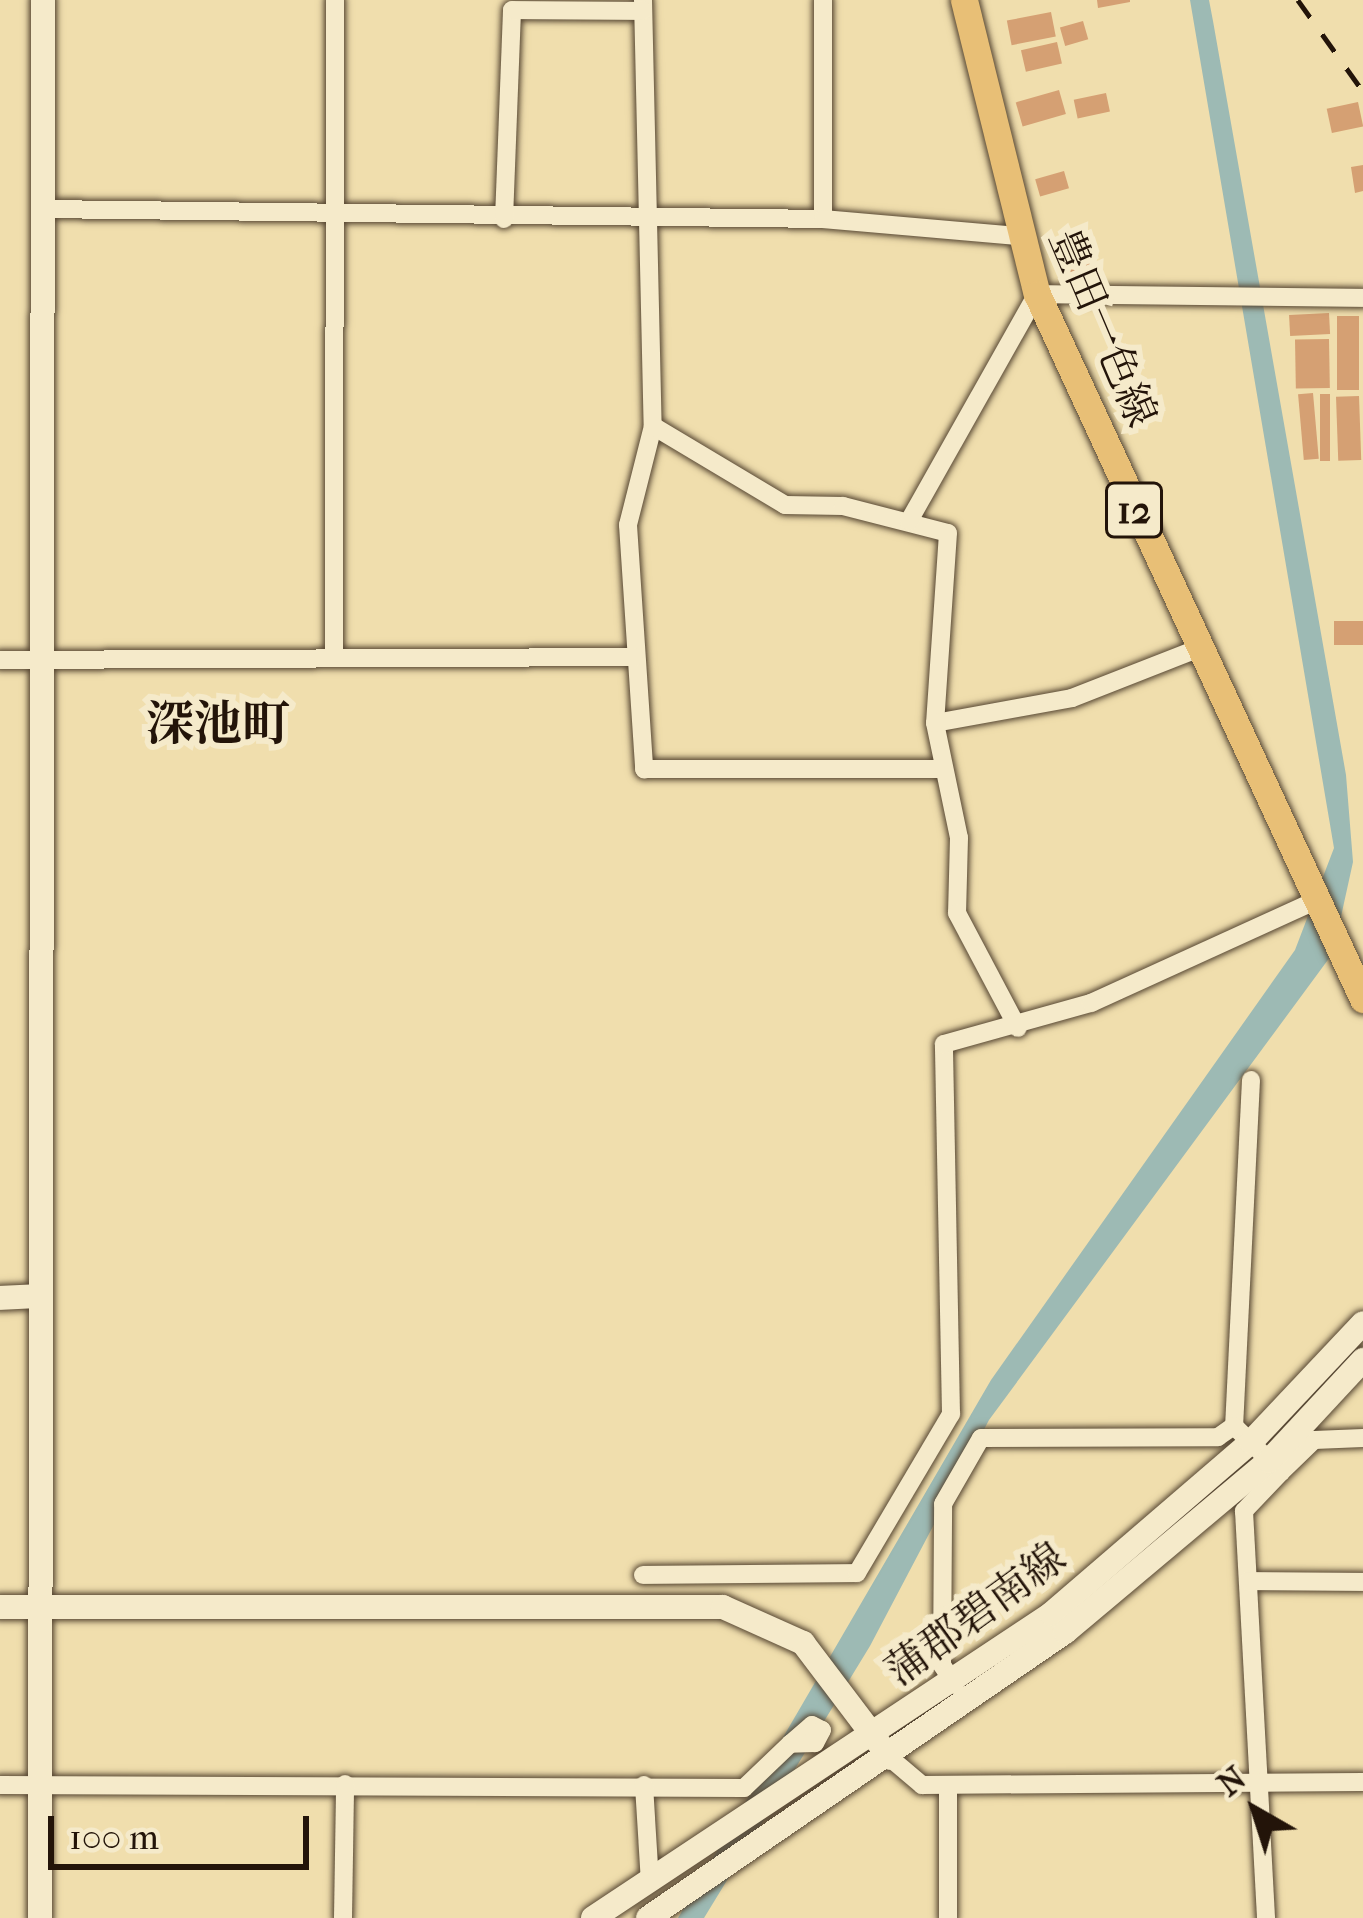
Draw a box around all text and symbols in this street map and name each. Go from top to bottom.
street label: 豊田一色線 [1038,222,1166,434]
road number: 12 [1104,477,1164,543]
district label: 深池町 [146,696,290,754]
street label: 蒲郡碧南線 [876,1533,1076,1697]
north arrow [1195,1750,1315,1870]
text: N [1210,1759,1254,1805]
scale bar [54,1792,315,1866]
text: 100 m [69,1816,159,1858]

